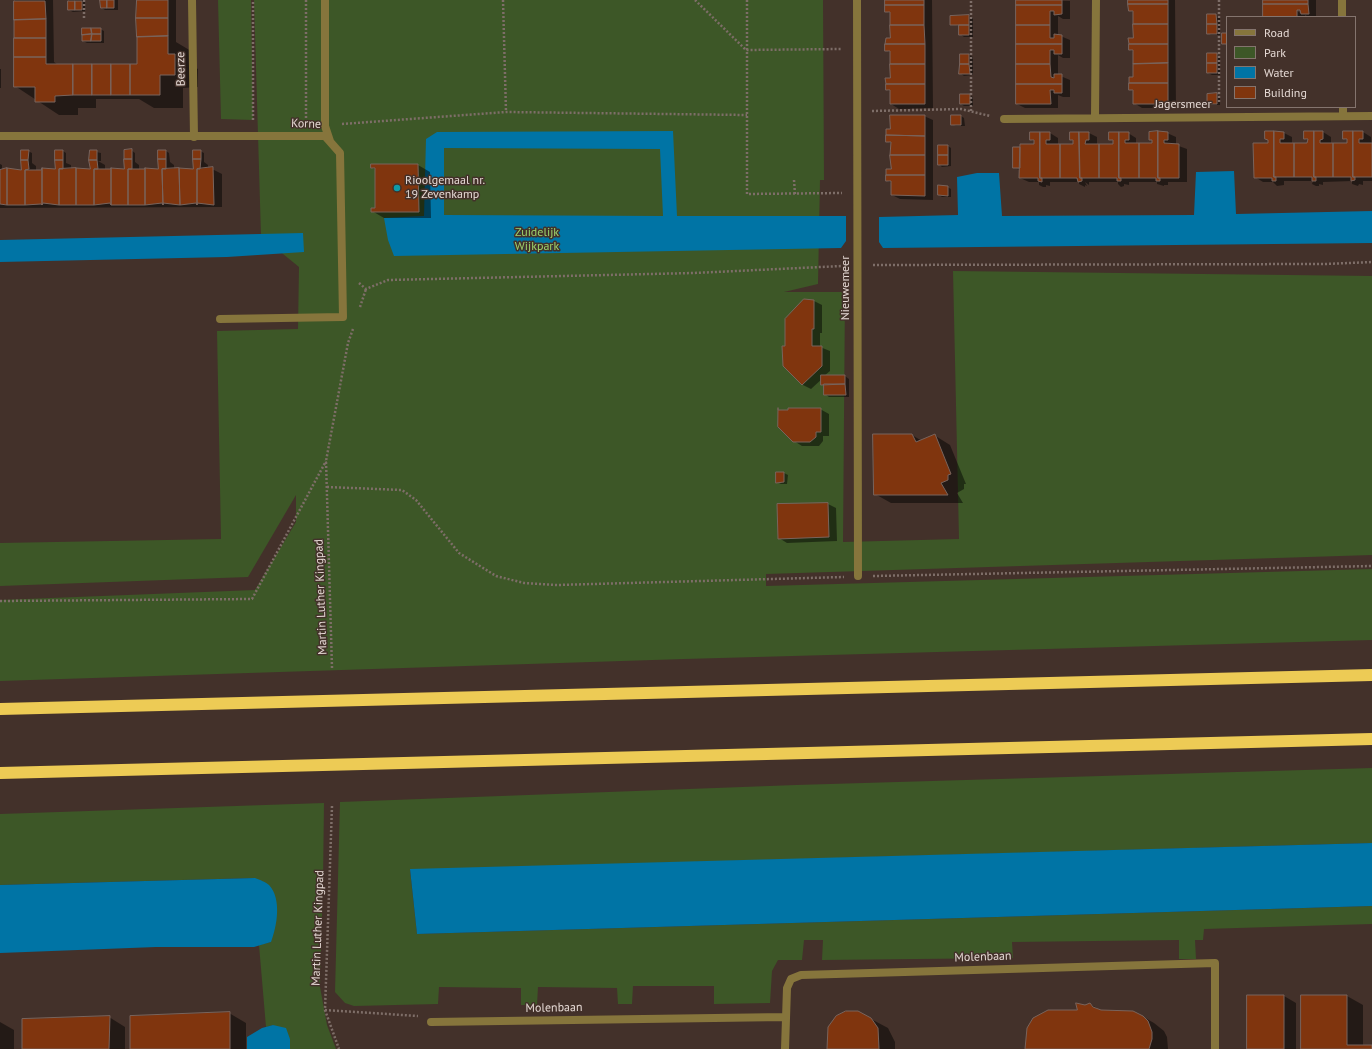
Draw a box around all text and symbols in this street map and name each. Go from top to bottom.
legend [1226,16,1356,108]
text: Road [1264,25,1289,40]
text: Park [1264,45,1286,60]
street label: Beerze [174,52,188,86]
text: Water [1264,65,1294,80]
text: Building [1264,85,1307,100]
street label: Jagersmeer [1155,98,1211,112]
street label: Korne [291,116,321,132]
place label: Rioolgemaal nr. 19 Zevenkamp [405,174,485,202]
marker: Rioolgemaal nr. 19 Zevenkamp [392,183,402,193]
park label: Zuidelijk Wijkpark [515,226,559,254]
street label: Nieuwemeer [839,256,853,320]
street label: Martin Luther Kingpad [312,539,330,655]
street label: Martin Luther Kingpad [309,870,327,986]
street label: Molenbaan [954,949,1012,965]
street label: Molenbaan [525,1000,583,1016]

